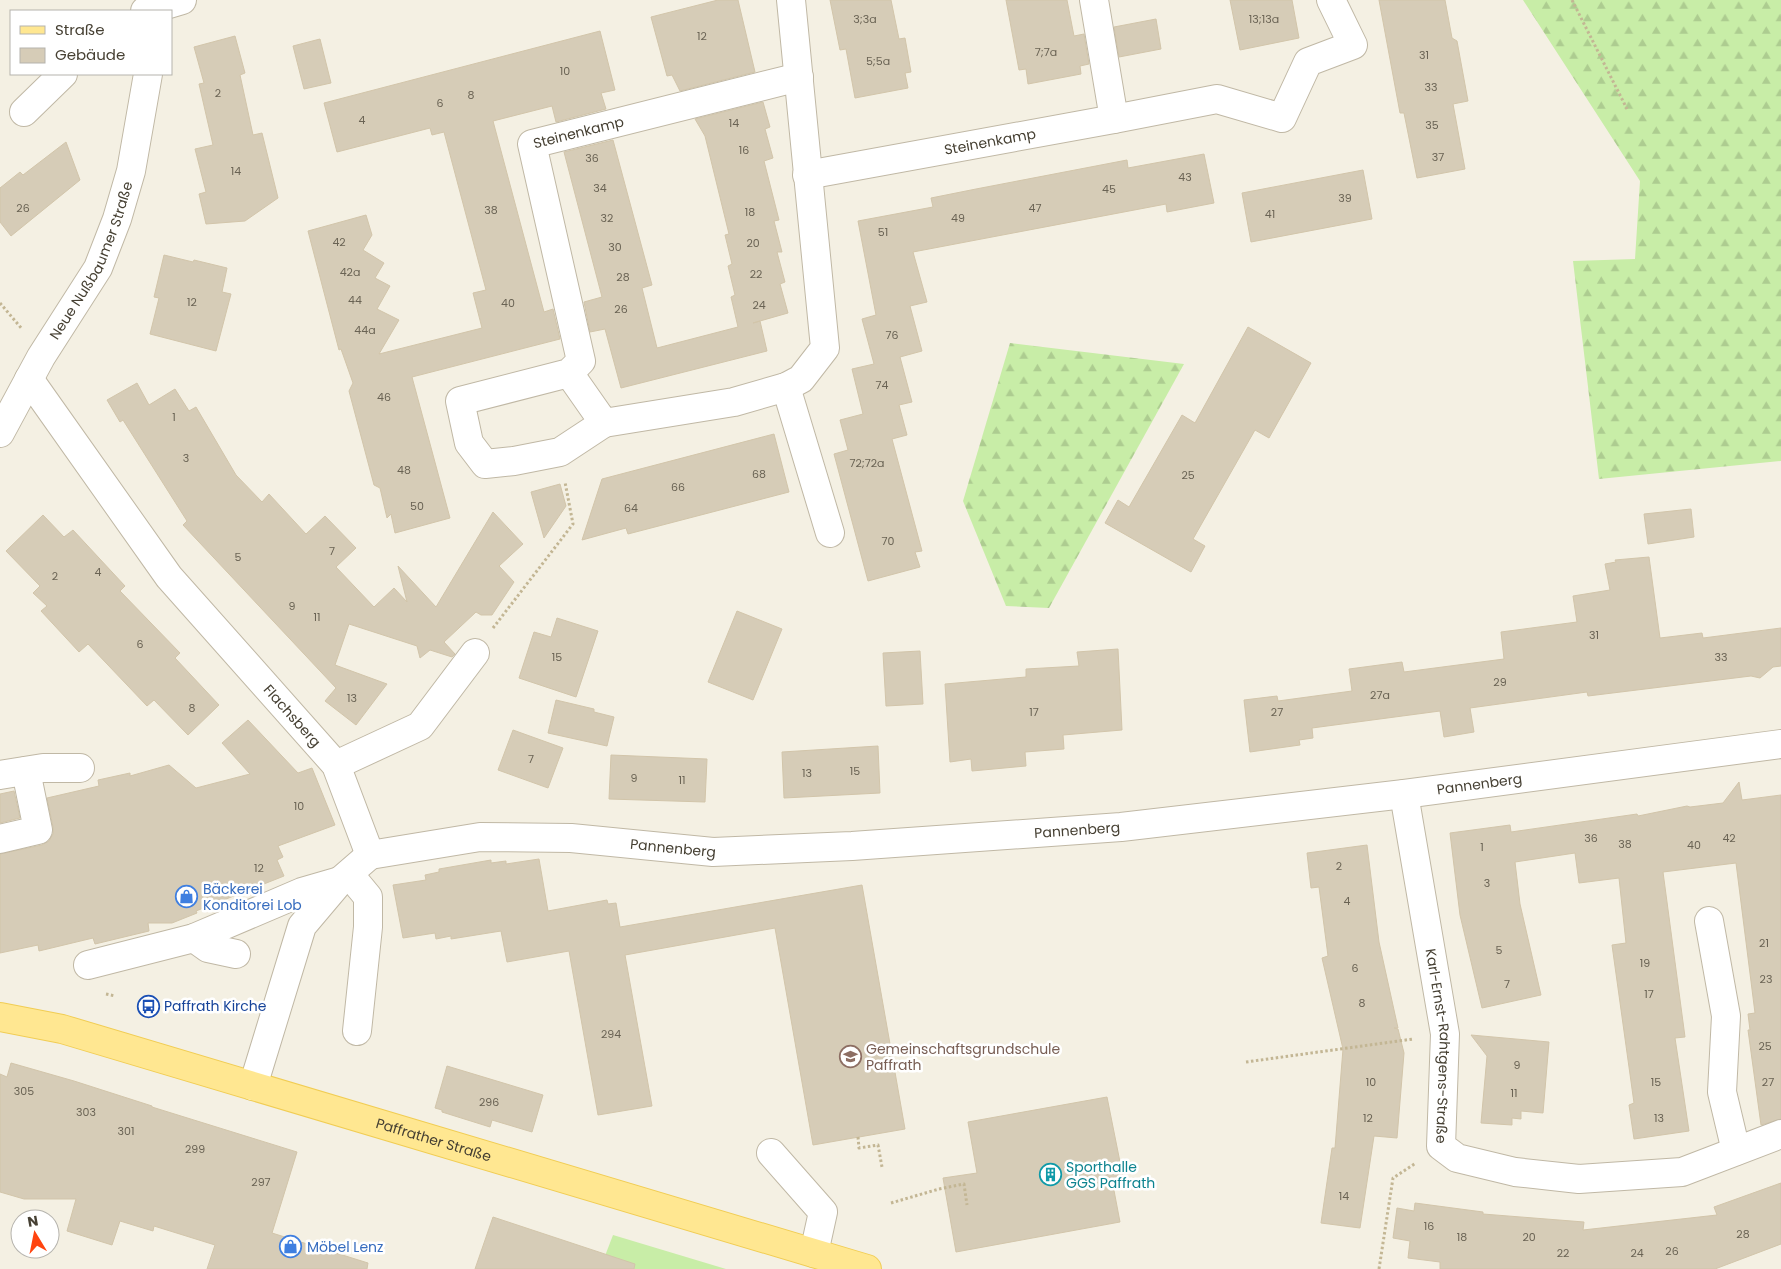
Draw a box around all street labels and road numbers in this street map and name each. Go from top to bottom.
street label: Steinenkamp [531,111,626,153]
street label: Steinenkamp [943,123,1037,160]
street label: Neue Nußbaumer Straße [45,179,138,344]
street label: Flachsberg [259,680,325,751]
street label: Pannenberg [1436,768,1523,800]
street label: Pannenberg [1034,817,1121,843]
street label: Pannenberg [629,834,717,862]
street label: Karl-Ernst-Rahtgens-Straße [1421,947,1455,1144]
street label: Paffrather Straße [374,1113,494,1167]

